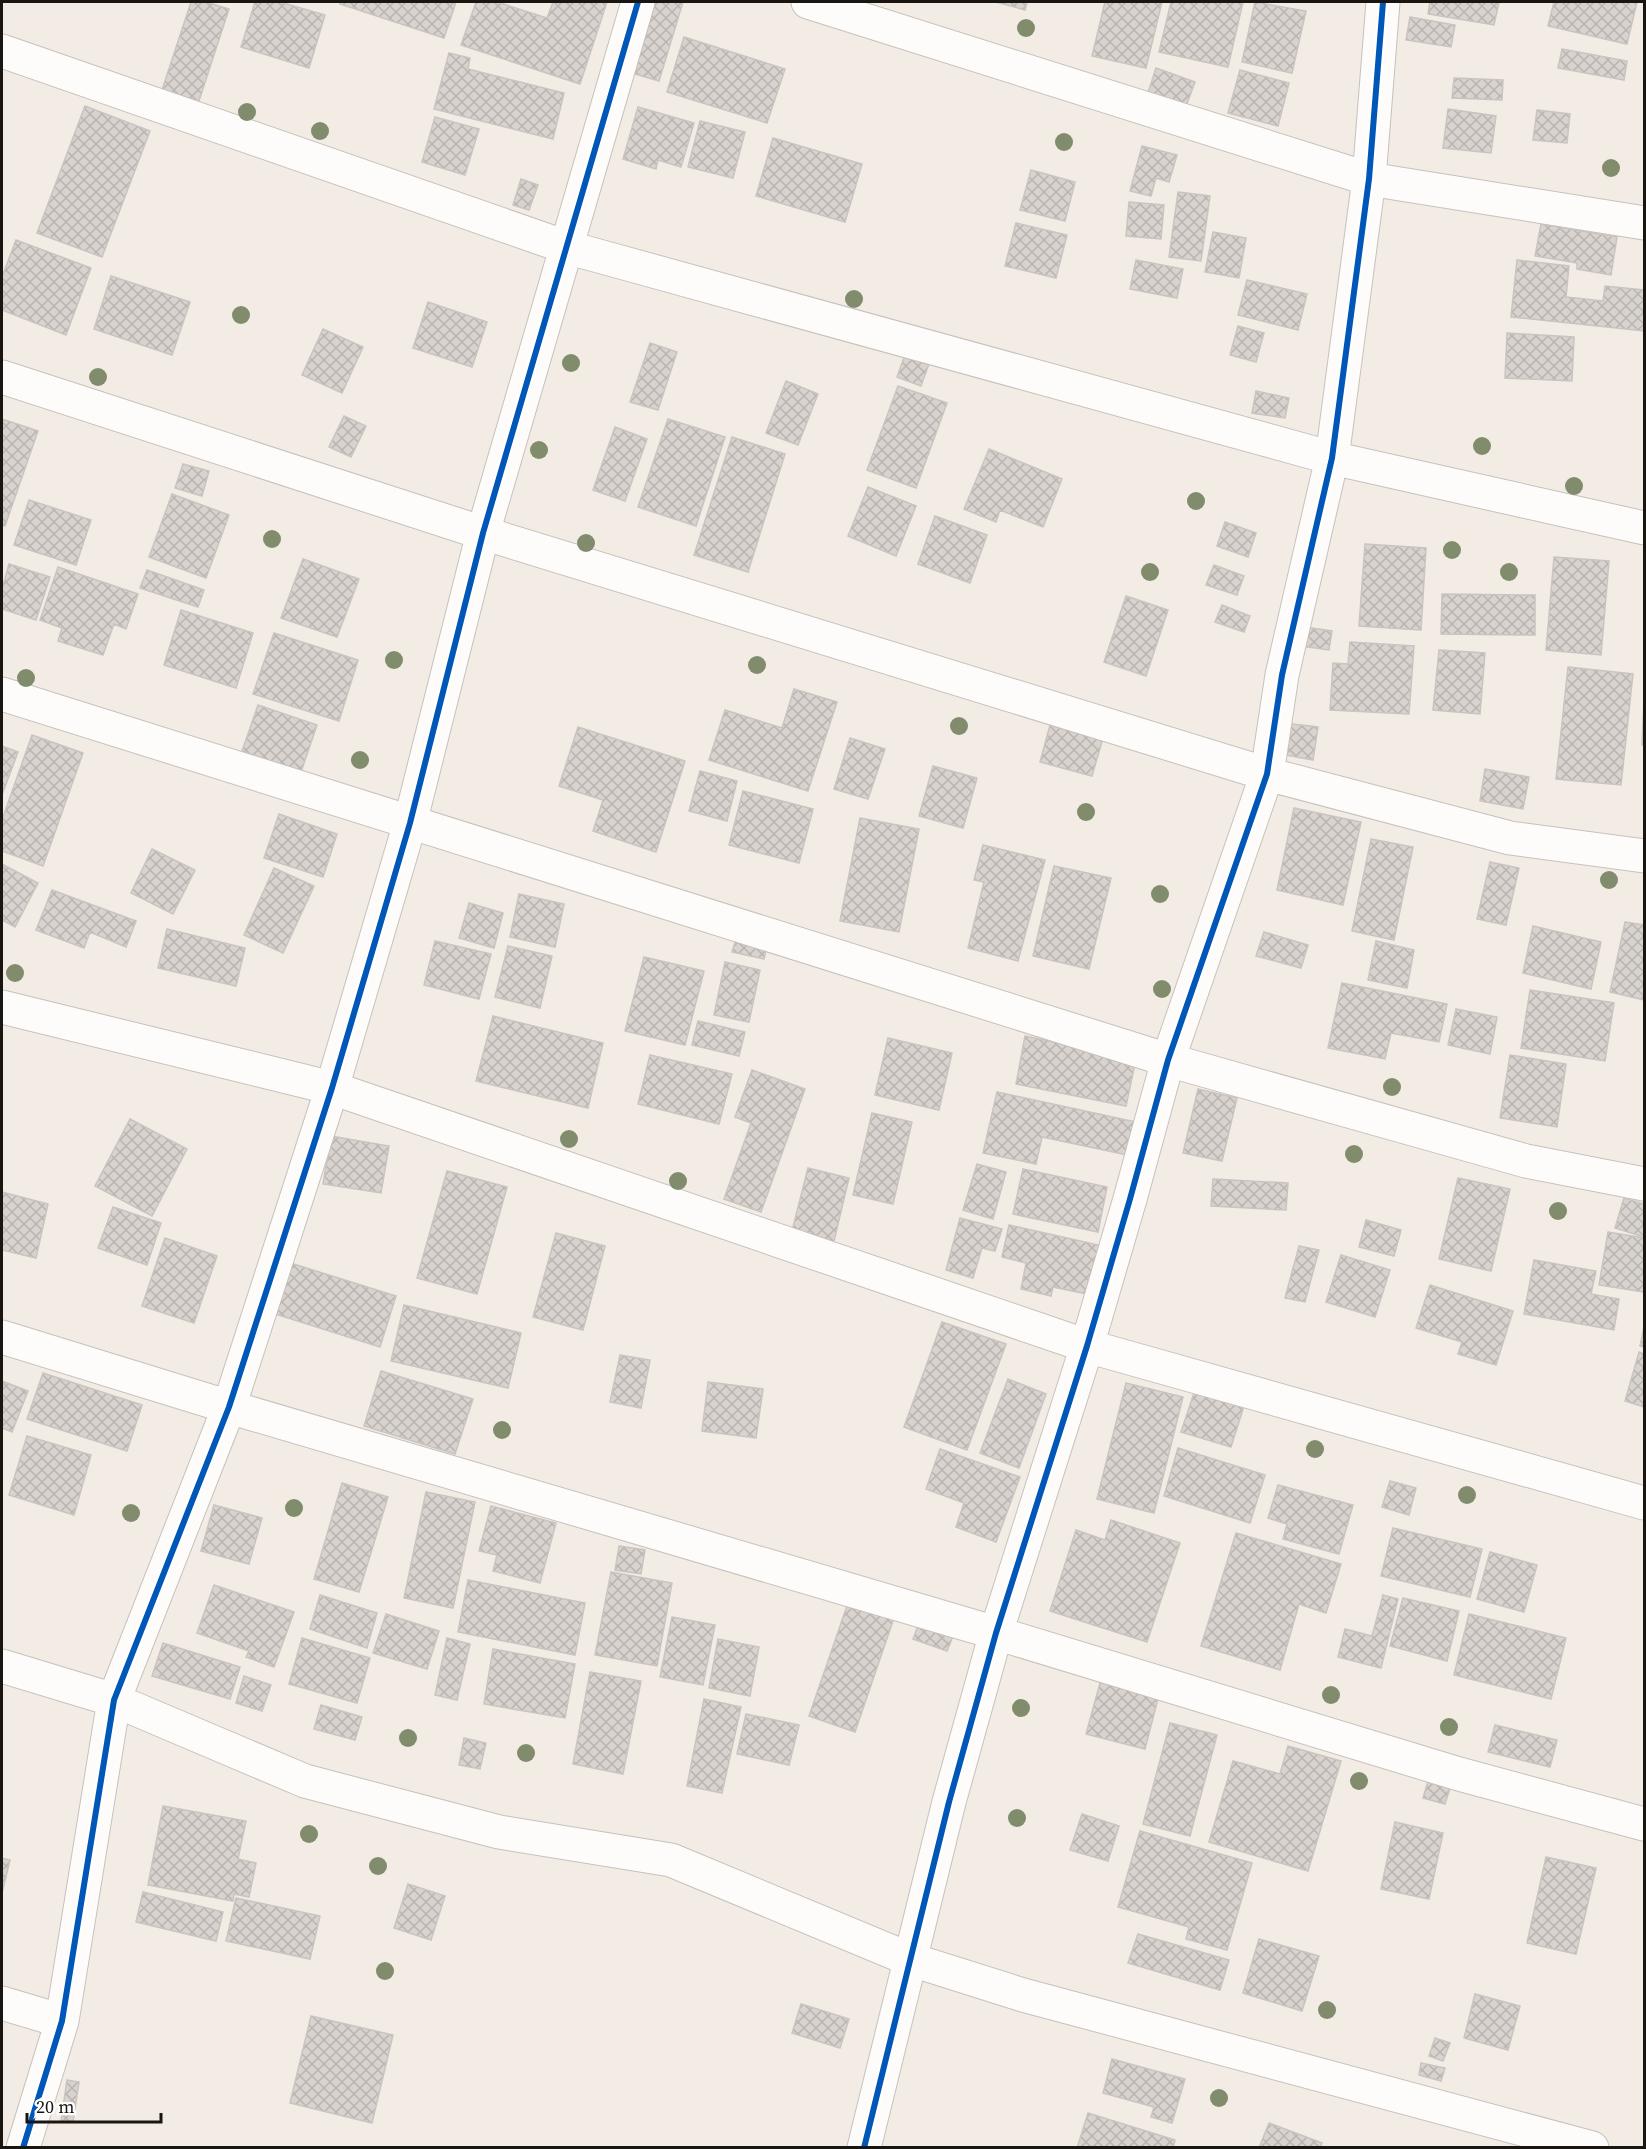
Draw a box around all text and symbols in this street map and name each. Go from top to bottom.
scale bar [27,2086,160,2124]
text: 20 m [36,2094,74,2119]

